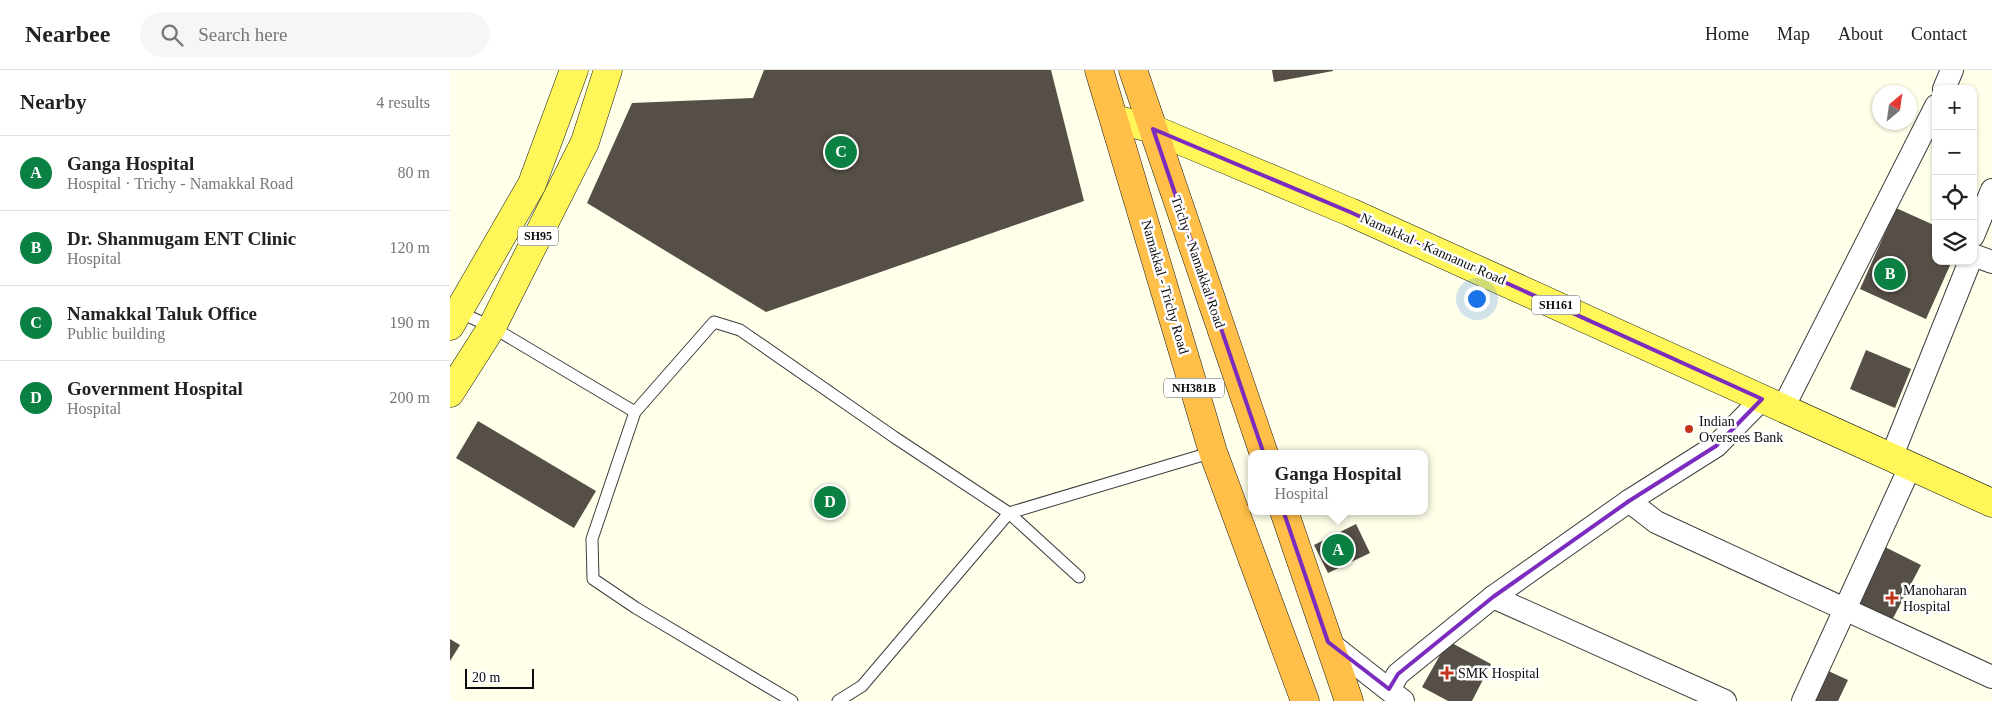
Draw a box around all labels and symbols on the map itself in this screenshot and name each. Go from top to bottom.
north arrow [1872,85,1917,130]
pin: C [825,133,857,171]
street label: Trichy - Namakkal Road [1168,194,1228,330]
street label: Namakkal - Kannanur Road [1358,210,1508,288]
street label: Namakkal - Trichy Road [1139,218,1191,356]
road number: SH95 [518,227,558,246]
pin: B [1874,255,1906,293]
your location [1464,286,1490,312]
road number: SH161 [1532,296,1580,314]
road number: NH381B [1164,378,1224,398]
place label: Indian Oversees Bank [1699,414,1783,445]
marker: Indian Oversees Bank [1683,423,1695,435]
pin: D [814,483,846,521]
pin: A [1322,531,1354,569]
place label: Manoharan Hospital [1903,583,1967,614]
marker: Manoharan Hospital [1885,591,1899,605]
scale bar [465,666,534,689]
marker: SMK Hospital [1440,666,1454,680]
place label: SMK Hospital [1458,666,1539,681]

